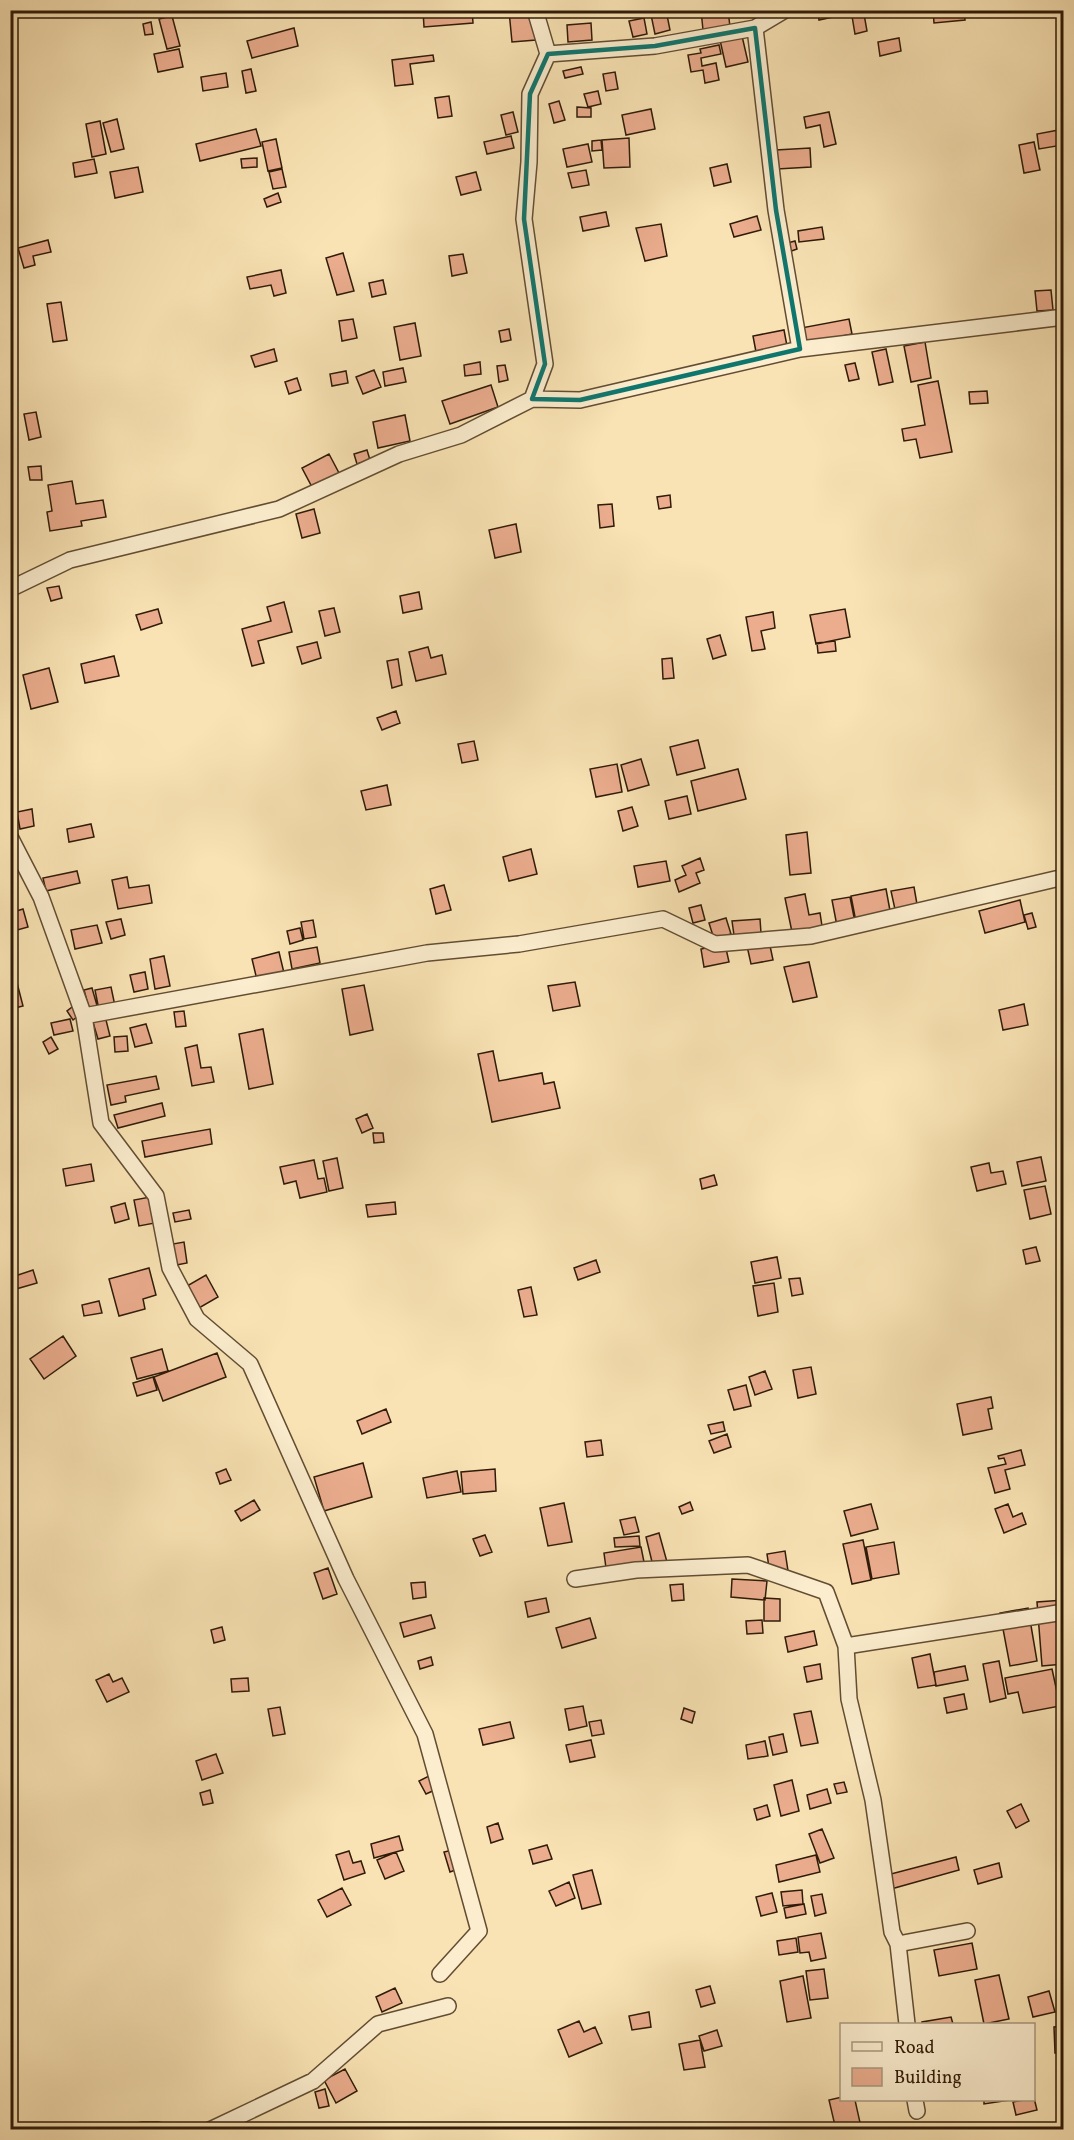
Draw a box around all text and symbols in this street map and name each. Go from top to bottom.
legend [840,2023,1035,2101]
text: Road [894,2036,935,2061]
text: Building [894,2066,962,2091]

